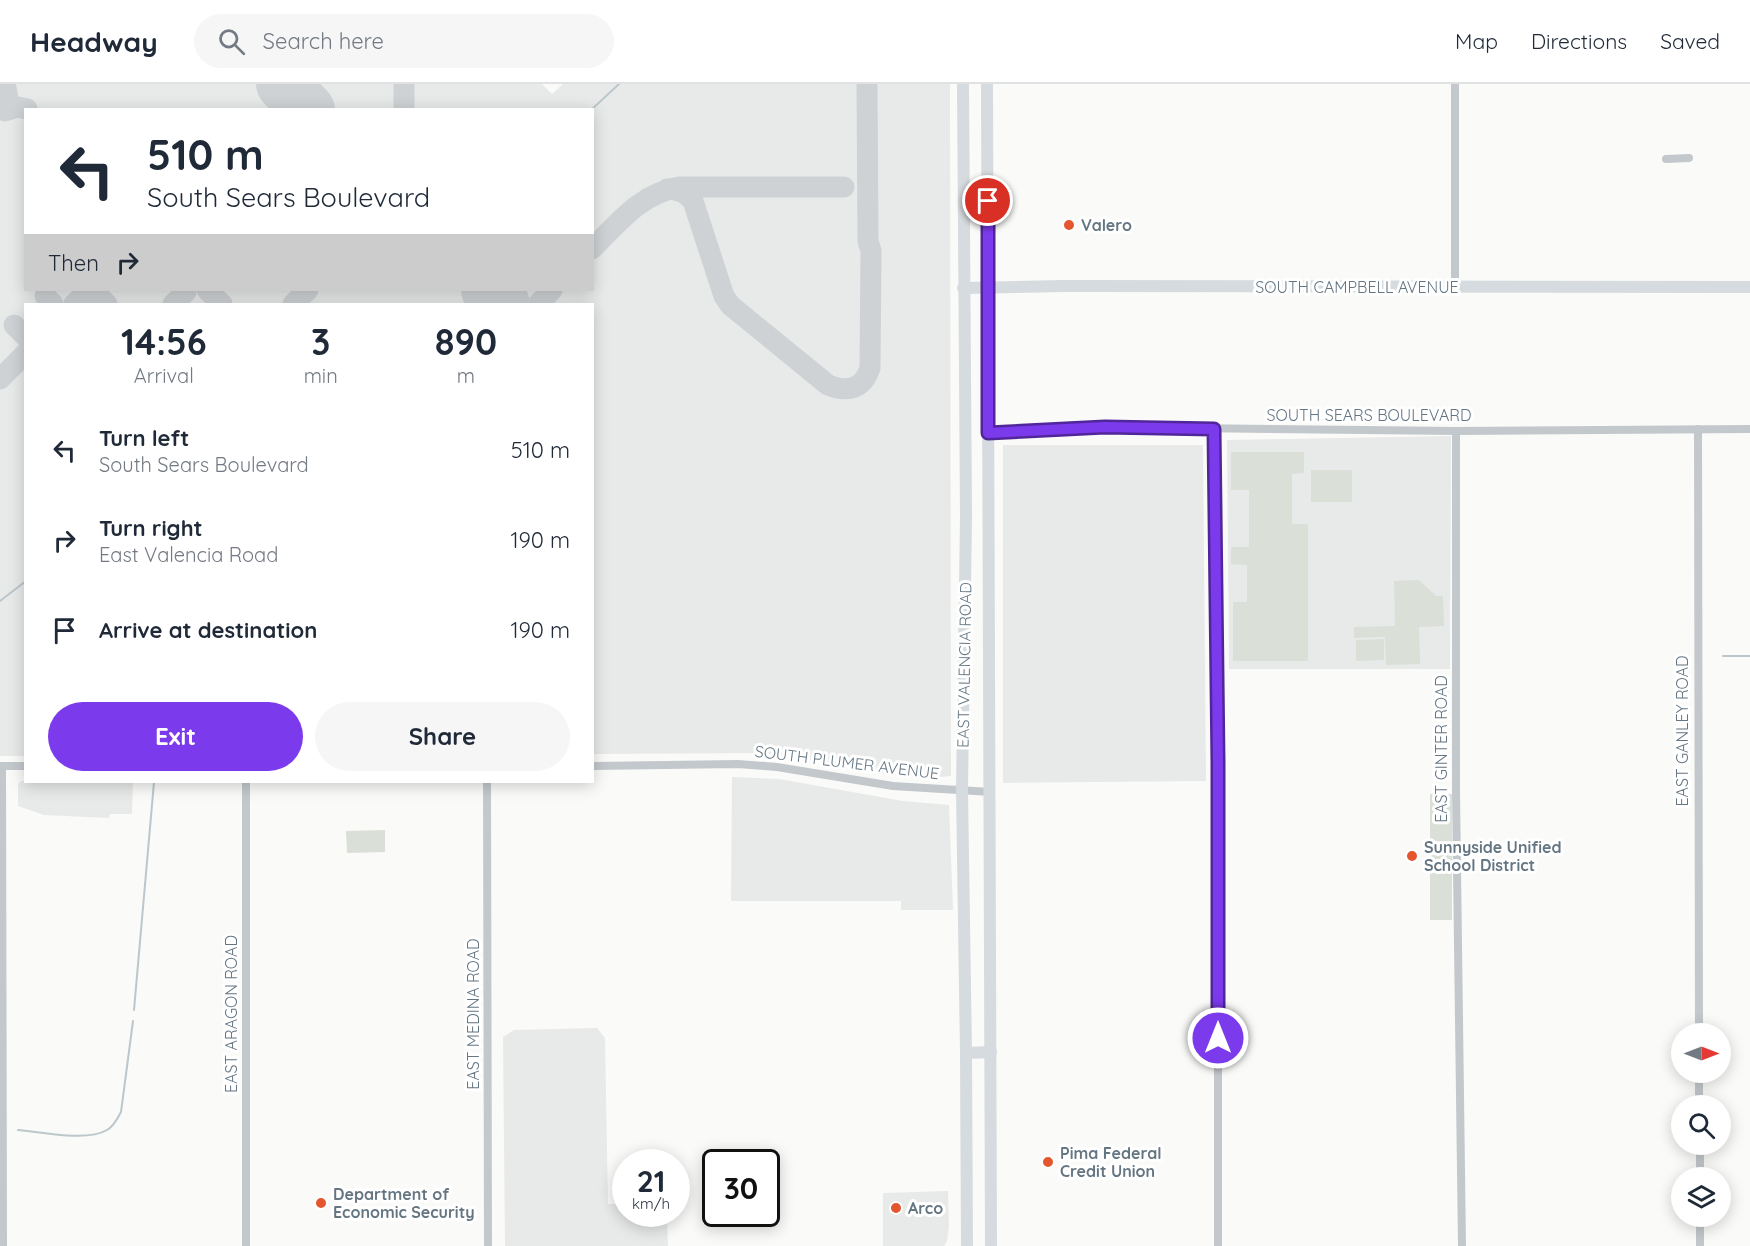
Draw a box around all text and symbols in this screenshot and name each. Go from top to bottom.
search box [194,14,614,68]
text: Headway [30,24,158,59]
icon: search [215,25,248,58]
text: Search here [263,27,384,55]
text: Map [1455,28,1498,54]
text: Directions [1531,28,1627,54]
text: Saved [1660,28,1720,54]
text: 510 m [147,128,264,181]
icon: left [48,132,126,210]
pin [962,175,1013,226]
text: South Sears Boulevard [147,180,430,214]
icon: arrive [971,184,1004,217]
place label: Valero [1081,215,1132,235]
marker: Valero [1062,218,1076,232]
icon: right [111,246,144,279]
text: Then [48,249,99,277]
street label: SOUTH CAMPBELL AVENUE [1255,277,1459,297]
text: 14:56 [121,319,207,364]
text: 3 [311,319,330,364]
text: 890 [435,319,497,364]
text: Arrival [134,363,194,388]
text: min [304,363,338,388]
text: m [457,363,475,388]
street label: SOUTH SEARS BOULEVARD [1266,405,1472,425]
text: Turn left [99,424,189,452]
icon: left [48,434,81,467]
text: 510 m [511,436,570,464]
text: South Sears Boulevard [99,452,309,477]
text: Turn right [99,514,203,542]
icon: right [48,524,81,557]
text: 190 m [510,526,570,554]
text: East Valencia Road [99,542,278,567]
street label: EAST VALENCIA ROAD [953,582,975,748]
icon: arrive [48,614,81,647]
text: Arrive at destination [99,616,317,644]
text: 190 m [510,616,570,644]
street label: EAST GANLEY ROAD [1672,655,1692,807]
street label: EAST GINTER ROAD [1431,675,1451,823]
button: Exit [48,702,303,771]
button: Share [315,702,570,771]
street label: SOUTH PLUMER AVENUE [754,741,940,783]
place label: Sunnyside Unified School District [1424,837,1561,875]
marker: Sunnyside Unified School District [1405,849,1419,863]
street label: EAST ARAGON ROAD [221,935,241,1093]
street label: EAST MEDINA ROAD [463,938,483,1090]
position arrow [1186,1006,1250,1070]
north arrow [1671,1023,1731,1083]
map controls [1671,1023,1731,1227]
button: search [1671,1095,1731,1155]
place label: Pima Federal Credit Union [1060,1143,1162,1181]
speed limit sign: 30 [702,1149,780,1227]
marker: Pima Federal Credit Union [1041,1155,1055,1169]
text: 21 [637,1162,665,1200]
button: layers [1671,1167,1731,1227]
place label: Department of Economic Security [333,1184,475,1222]
text: km/h [632,1194,670,1213]
marker: Department of Economic Security [314,1196,328,1210]
place label: Arco [908,1198,943,1218]
marker: Arco [889,1201,903,1215]

